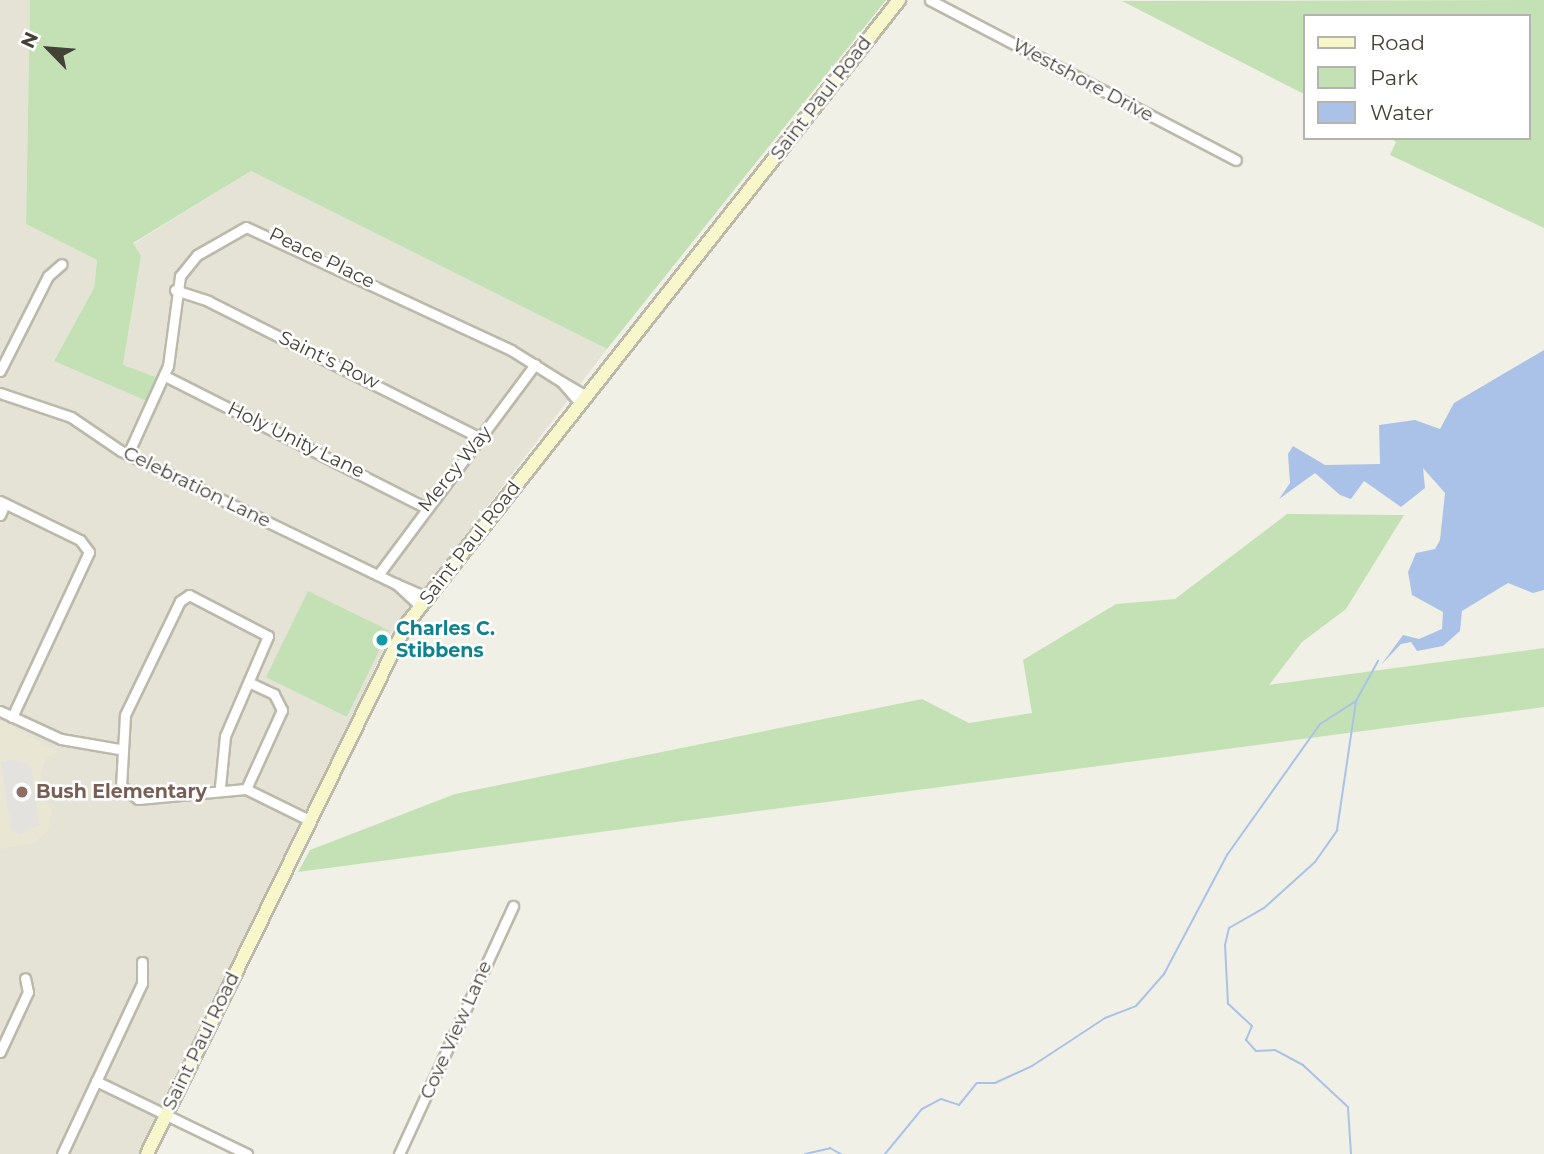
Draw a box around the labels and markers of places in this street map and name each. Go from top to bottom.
place label: Charles C. Stibbens [396,618,495,662]
marker: Charles C. Stibbens [374,632,390,648]
place label: Bush Elementary [36,781,207,803]
marker: Bush Elementary [14,784,30,800]

